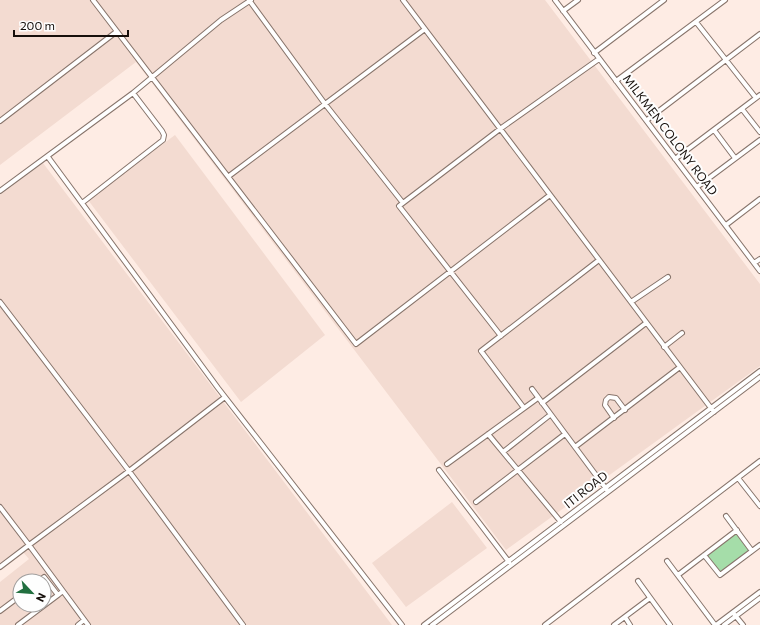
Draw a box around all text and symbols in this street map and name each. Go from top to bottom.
scale bar [14,12,128,38]
text: 200 m [20,18,55,32]
street label: MILKMEN COLONY ROAD [621,71,721,198]
street label: ITI ROAD [561,468,610,510]
north arrow [12,573,52,613]
text: N [34,591,49,604]

